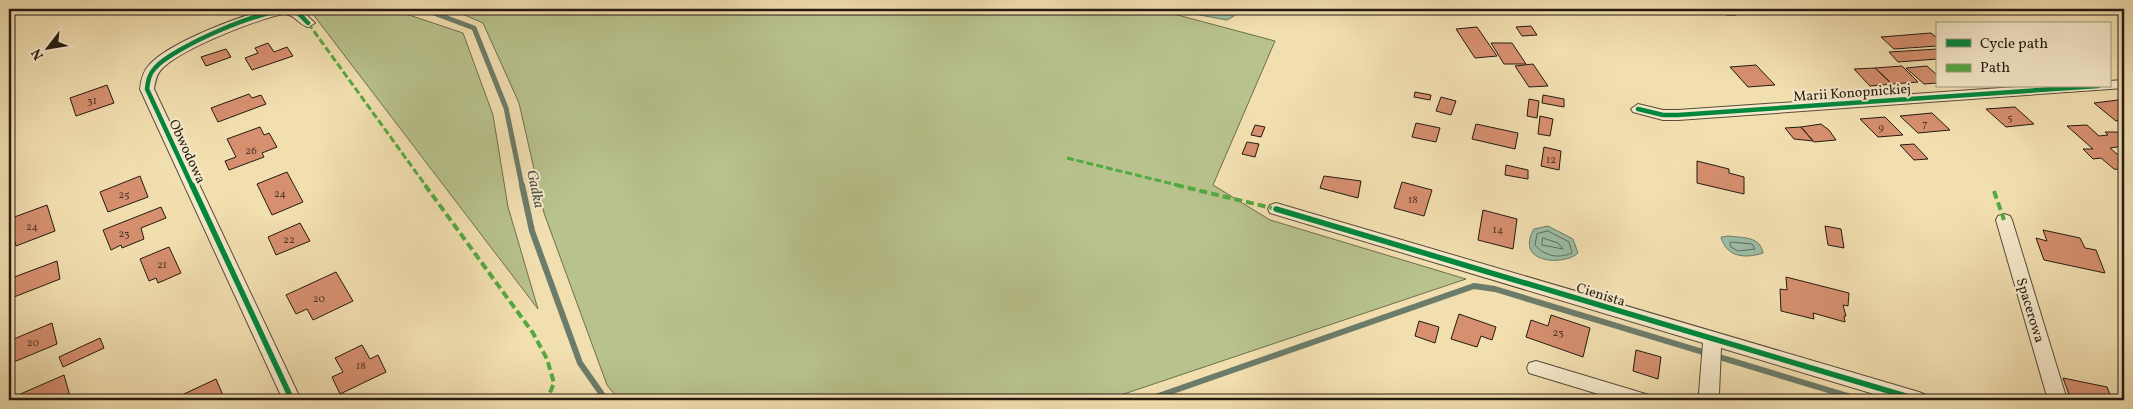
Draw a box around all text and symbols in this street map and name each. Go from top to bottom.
north arrow [22,22,72,72]
legend [1936,22,2110,88]
text: Cycle path [1980,34,2048,55]
text: N [27,45,49,63]
text: Path [1980,58,2010,79]
street label: Marii Konopnickiej [1792,80,1912,107]
house number: 31 [87,94,97,109]
house number: 5 [2007,111,2013,126]
street label: Obwodowa [163,116,210,187]
house number: 7 [1922,117,1928,132]
house number: 9 [1878,121,1884,136]
house number: 26 [245,144,257,159]
house number: 12 [1546,153,1556,168]
water label: Gadka [520,168,549,210]
house number: 24 [274,187,286,202]
house number: 25 [118,188,130,203]
house number: 18 [1408,193,1418,208]
house number: 24 [26,220,38,235]
house number: 14 [1493,223,1504,238]
house number: 23 [118,227,130,242]
house number: 22 [283,233,295,248]
house number: 21 [157,258,167,273]
street label: Spacerowa [2011,276,2048,345]
street label: Cienista [1574,279,1627,312]
house number: 20 [313,292,326,307]
house number: 23 [1552,326,1564,341]
house number: 20 [27,336,40,351]
house number: 18 [356,359,366,374]

